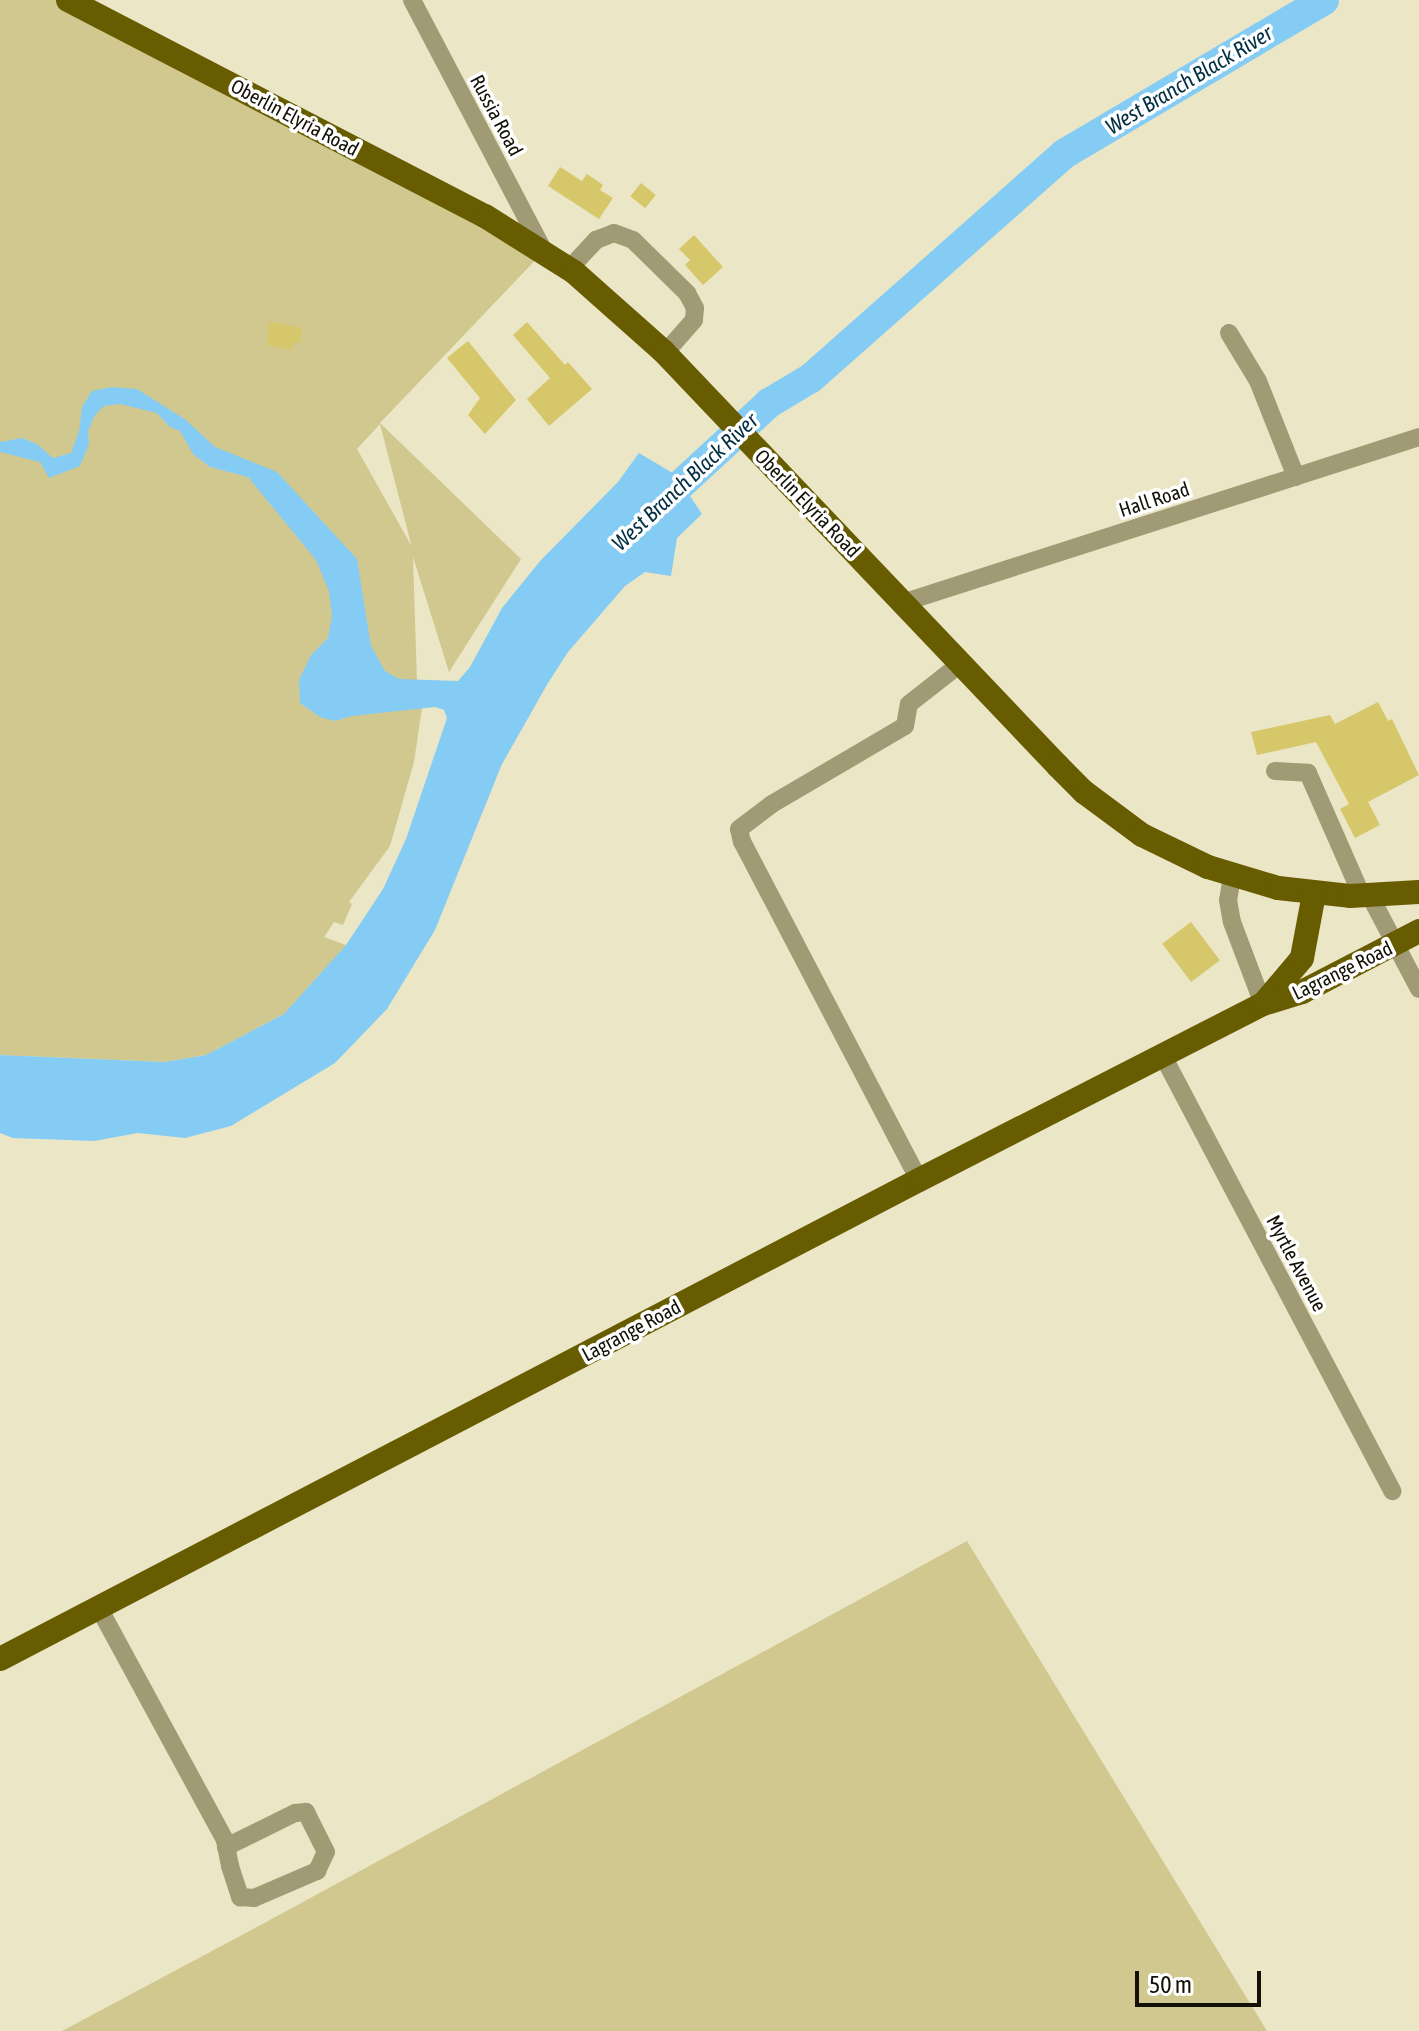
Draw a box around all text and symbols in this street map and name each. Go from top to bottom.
water label: West Branch Black River [1101,20,1277,140]
street label: Russia Road [466,70,528,160]
street label: Oberlin Elyria Road [227,73,363,161]
water label: West Branch Black River [607,408,763,556]
street label: Oberlin Elyria Road [750,444,866,562]
street label: Hall Road [1116,476,1192,522]
street label: Lagrange Road [1288,935,1396,1005]
street label: Myrtle Avenue [1262,1211,1332,1315]
street label: Lagrange Road [578,1294,684,1366]
scale bar [1139,1955,1265,2005]
text: 50 m [1149,1971,1192,1998]

